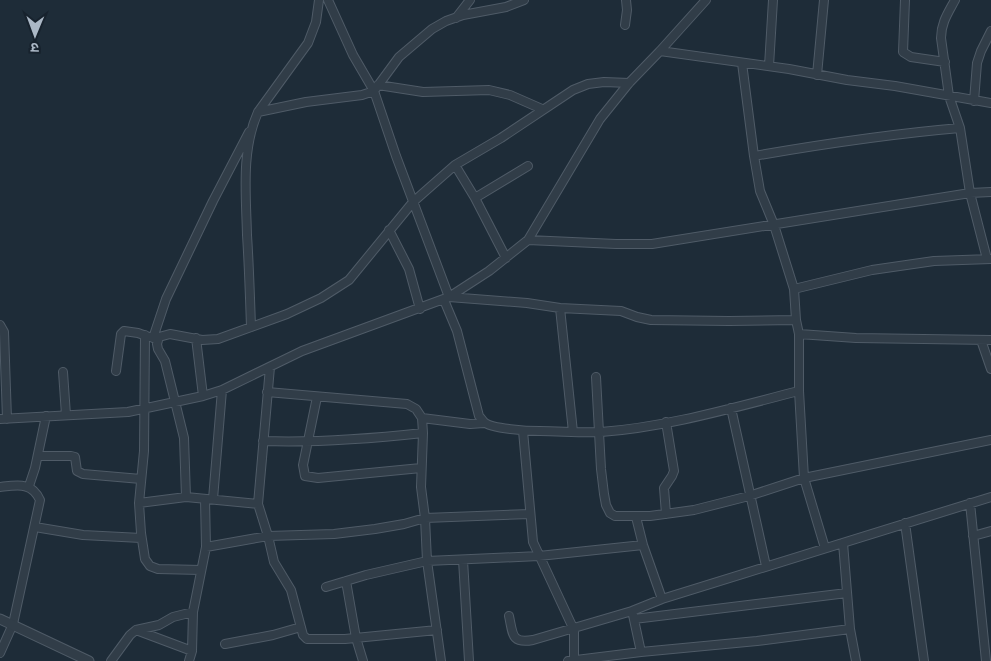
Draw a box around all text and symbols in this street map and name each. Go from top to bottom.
north arrow [10,10,60,60]
text: उ [30,39,39,56]

